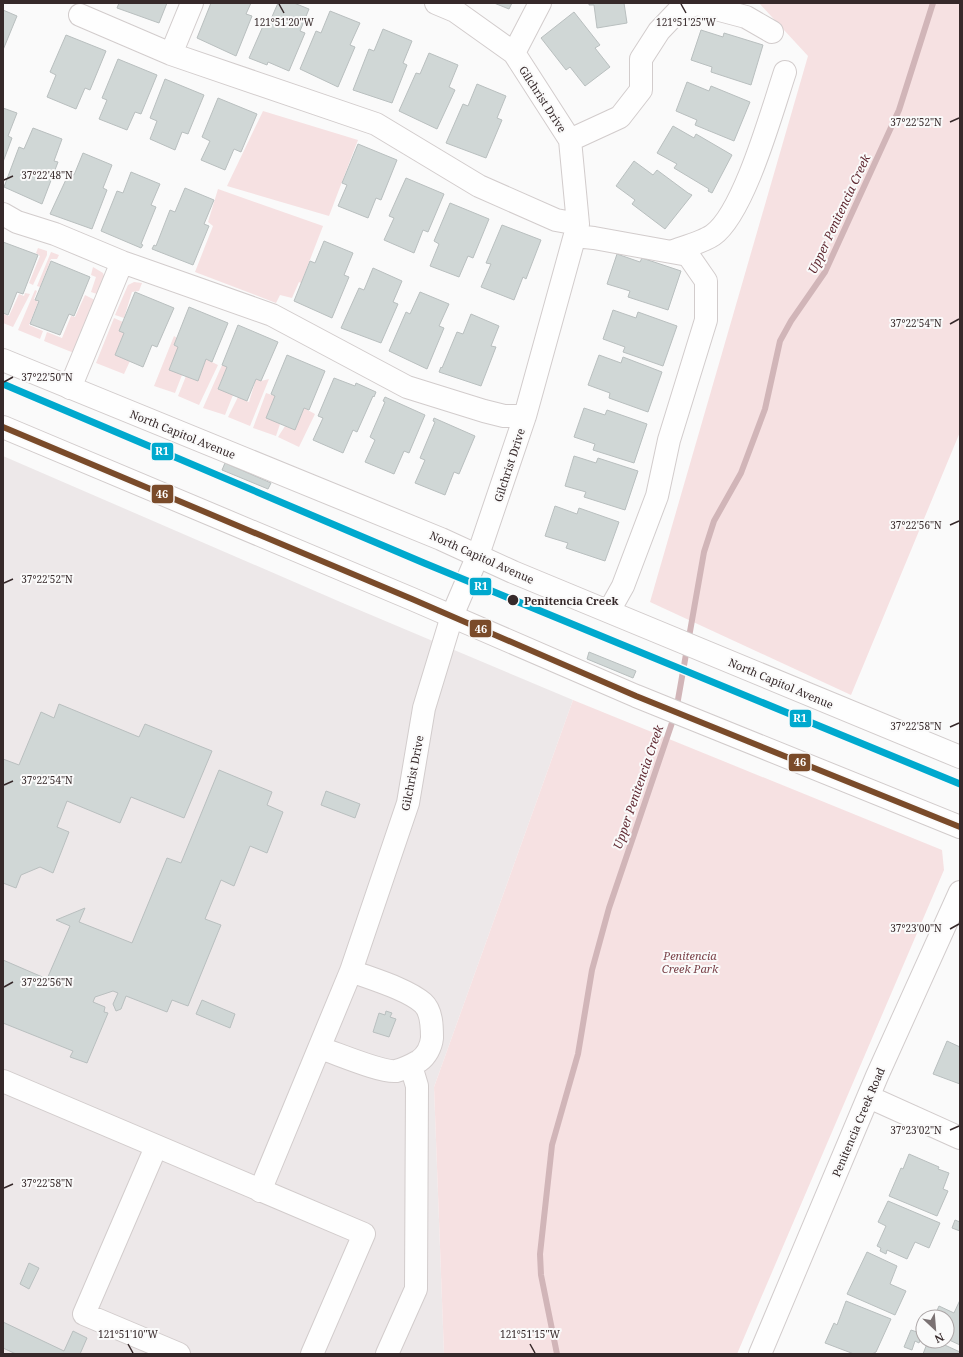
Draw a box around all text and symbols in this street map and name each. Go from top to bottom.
text: 121°51'20"W [254,15,314,29]
text: 121°51'25"W [656,15,716,29]
street label: Gilchrist Drive [516,63,570,135]
text: 37°22'52"N [890,115,942,129]
water label: Upper Penitencia Creek [804,150,875,277]
text: 37°22'48"N [21,168,73,182]
text: 37°22'54"N [890,316,942,330]
text: 37°22'50"N [21,370,73,384]
street label: North Capitol Avenue [128,406,238,462]
street label: Gilchrist Drive [490,426,528,504]
line badge: R1 [151,442,174,461]
text: R1 [155,443,169,458]
line badge: 46 [151,484,174,504]
text: 46 [156,486,168,501]
text: 37°22'56"N [890,518,942,532]
street label: North Capitol Avenue [427,527,537,587]
text: 37°22'52"N [21,572,73,586]
line badge: R1 [469,577,492,596]
text: R1 [474,578,488,593]
marker: Penitencia Creek [506,593,520,607]
place label: Penitencia Creek [524,593,618,608]
line badge: 46 [469,619,492,638]
text: 46 [475,621,487,636]
street label: North Capitol Avenue [726,654,836,712]
line badge: R1 [789,709,812,728]
text: R1 [793,710,807,725]
text: 37°22'58"N [890,719,942,733]
water label: Upper Penitencia Creek [609,722,668,851]
street label: Gilchrist Drive [397,734,427,812]
line badge: 46 [788,753,811,772]
text: 46 [794,754,806,769]
text: 37°22'54"N [21,773,73,787]
text: 37°23'00"N [890,921,942,935]
park label: Penitencia Creek Park [662,948,719,976]
text: 37°22'56"N [21,975,73,989]
street label: Penitencia Creek Road [828,1065,888,1179]
text: 37°23'02"N [890,1123,942,1137]
text: 37°22'58"N [21,1176,73,1190]
north arrow [915,1309,955,1349]
text: 121°51'10"W [98,1327,158,1341]
text: 121°51'15"W [500,1327,560,1341]
text: N [932,1330,947,1347]

